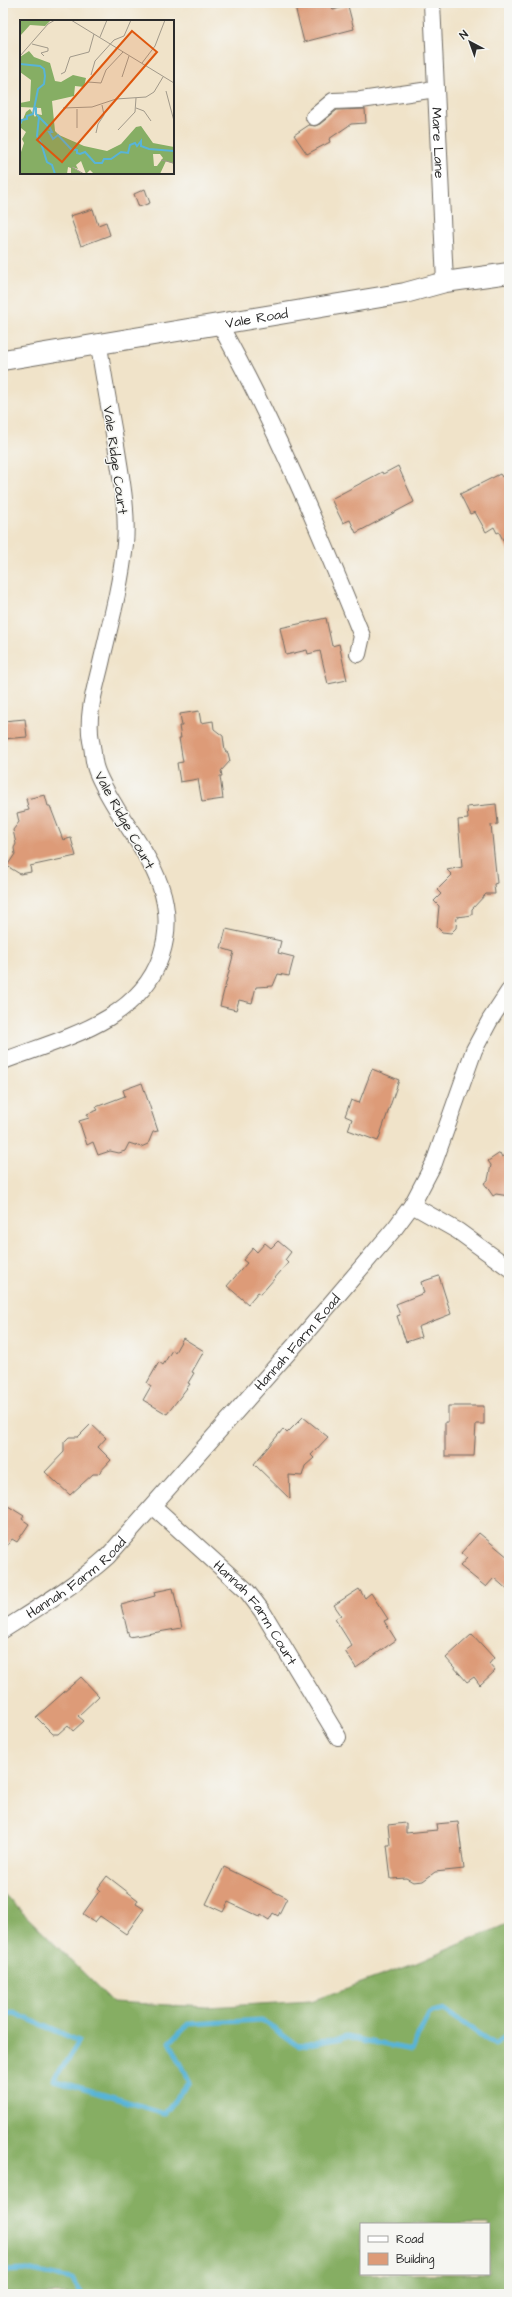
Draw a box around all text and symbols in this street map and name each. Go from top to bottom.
inset map [20,20,174,174]
north arrow [450,22,490,62]
text: N [456,27,471,43]
street label: Mare Lane [426,107,449,179]
street label: Vale Road [224,304,290,334]
street label: Vale Ridge Court [98,405,133,516]
street label: Vale Ridge Court [89,768,160,873]
street label: Hannah Farm Road [250,1290,346,1396]
street label: Hannah Farm Road [22,1533,131,1624]
street label: Hannah Farm Court [208,1556,302,1670]
legend [360,2223,490,2275]
text: Road [396,2231,424,2248]
text: Building [396,2251,434,2269]

